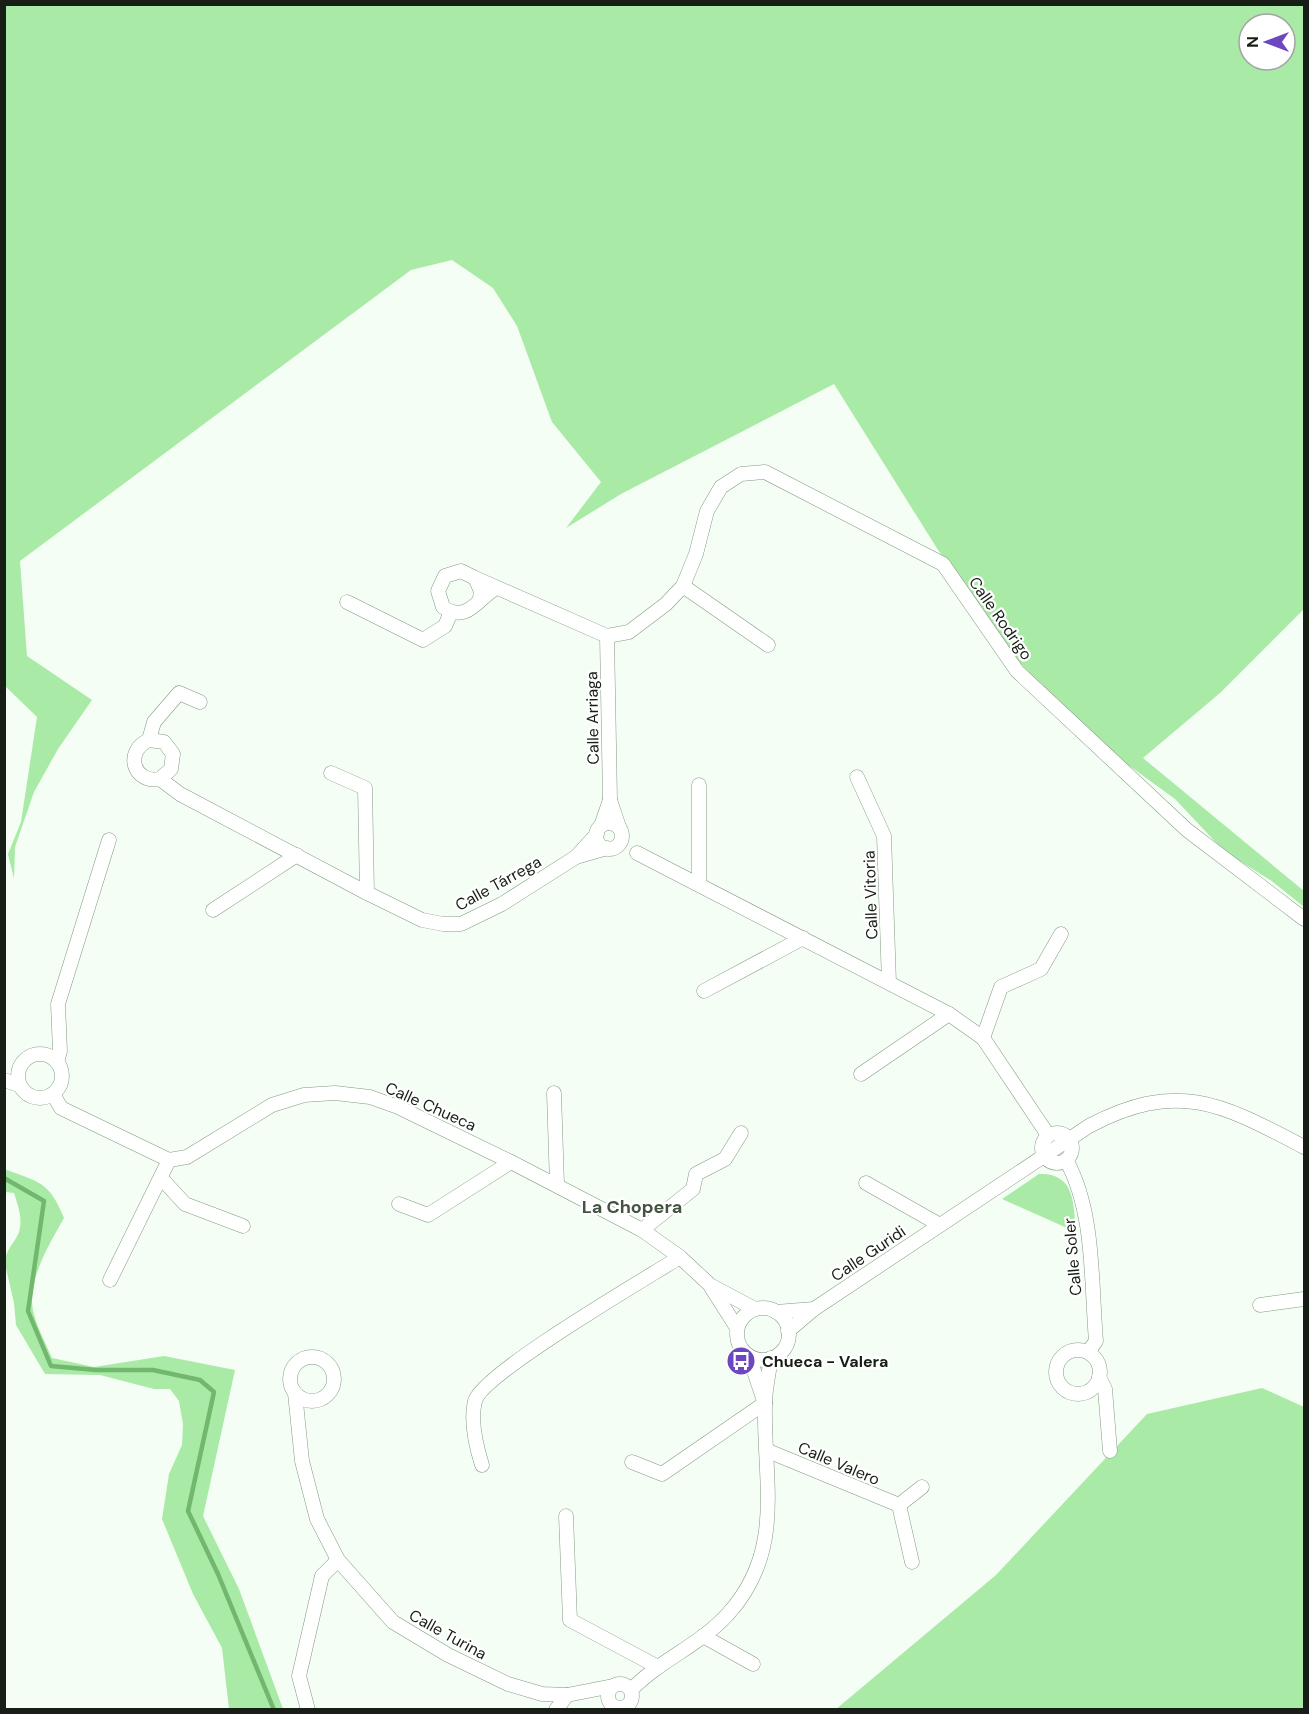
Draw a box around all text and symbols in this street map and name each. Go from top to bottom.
north arrow [1237,12,1297,72]
text: N [1242,36,1263,48]
street label: Calle Rodrigo [964,573,1037,664]
street label: Calle Arriaga [581,671,604,765]
street label: Calle Vitoria [858,850,883,940]
street label: Calle Tárrega [451,851,545,916]
street label: Calle Chueca [382,1077,480,1136]
district label: La Chopera [582,1195,682,1219]
street label: Calle Soler [1059,1217,1086,1297]
street label: Calle Guridi [827,1221,910,1286]
bus stop icon: Chueca - Valera [725,1345,757,1377]
place label: Chueca - Valera [762,1351,888,1372]
street label: Calle Valero [795,1437,883,1490]
street label: Calle Turina [405,1604,490,1664]

